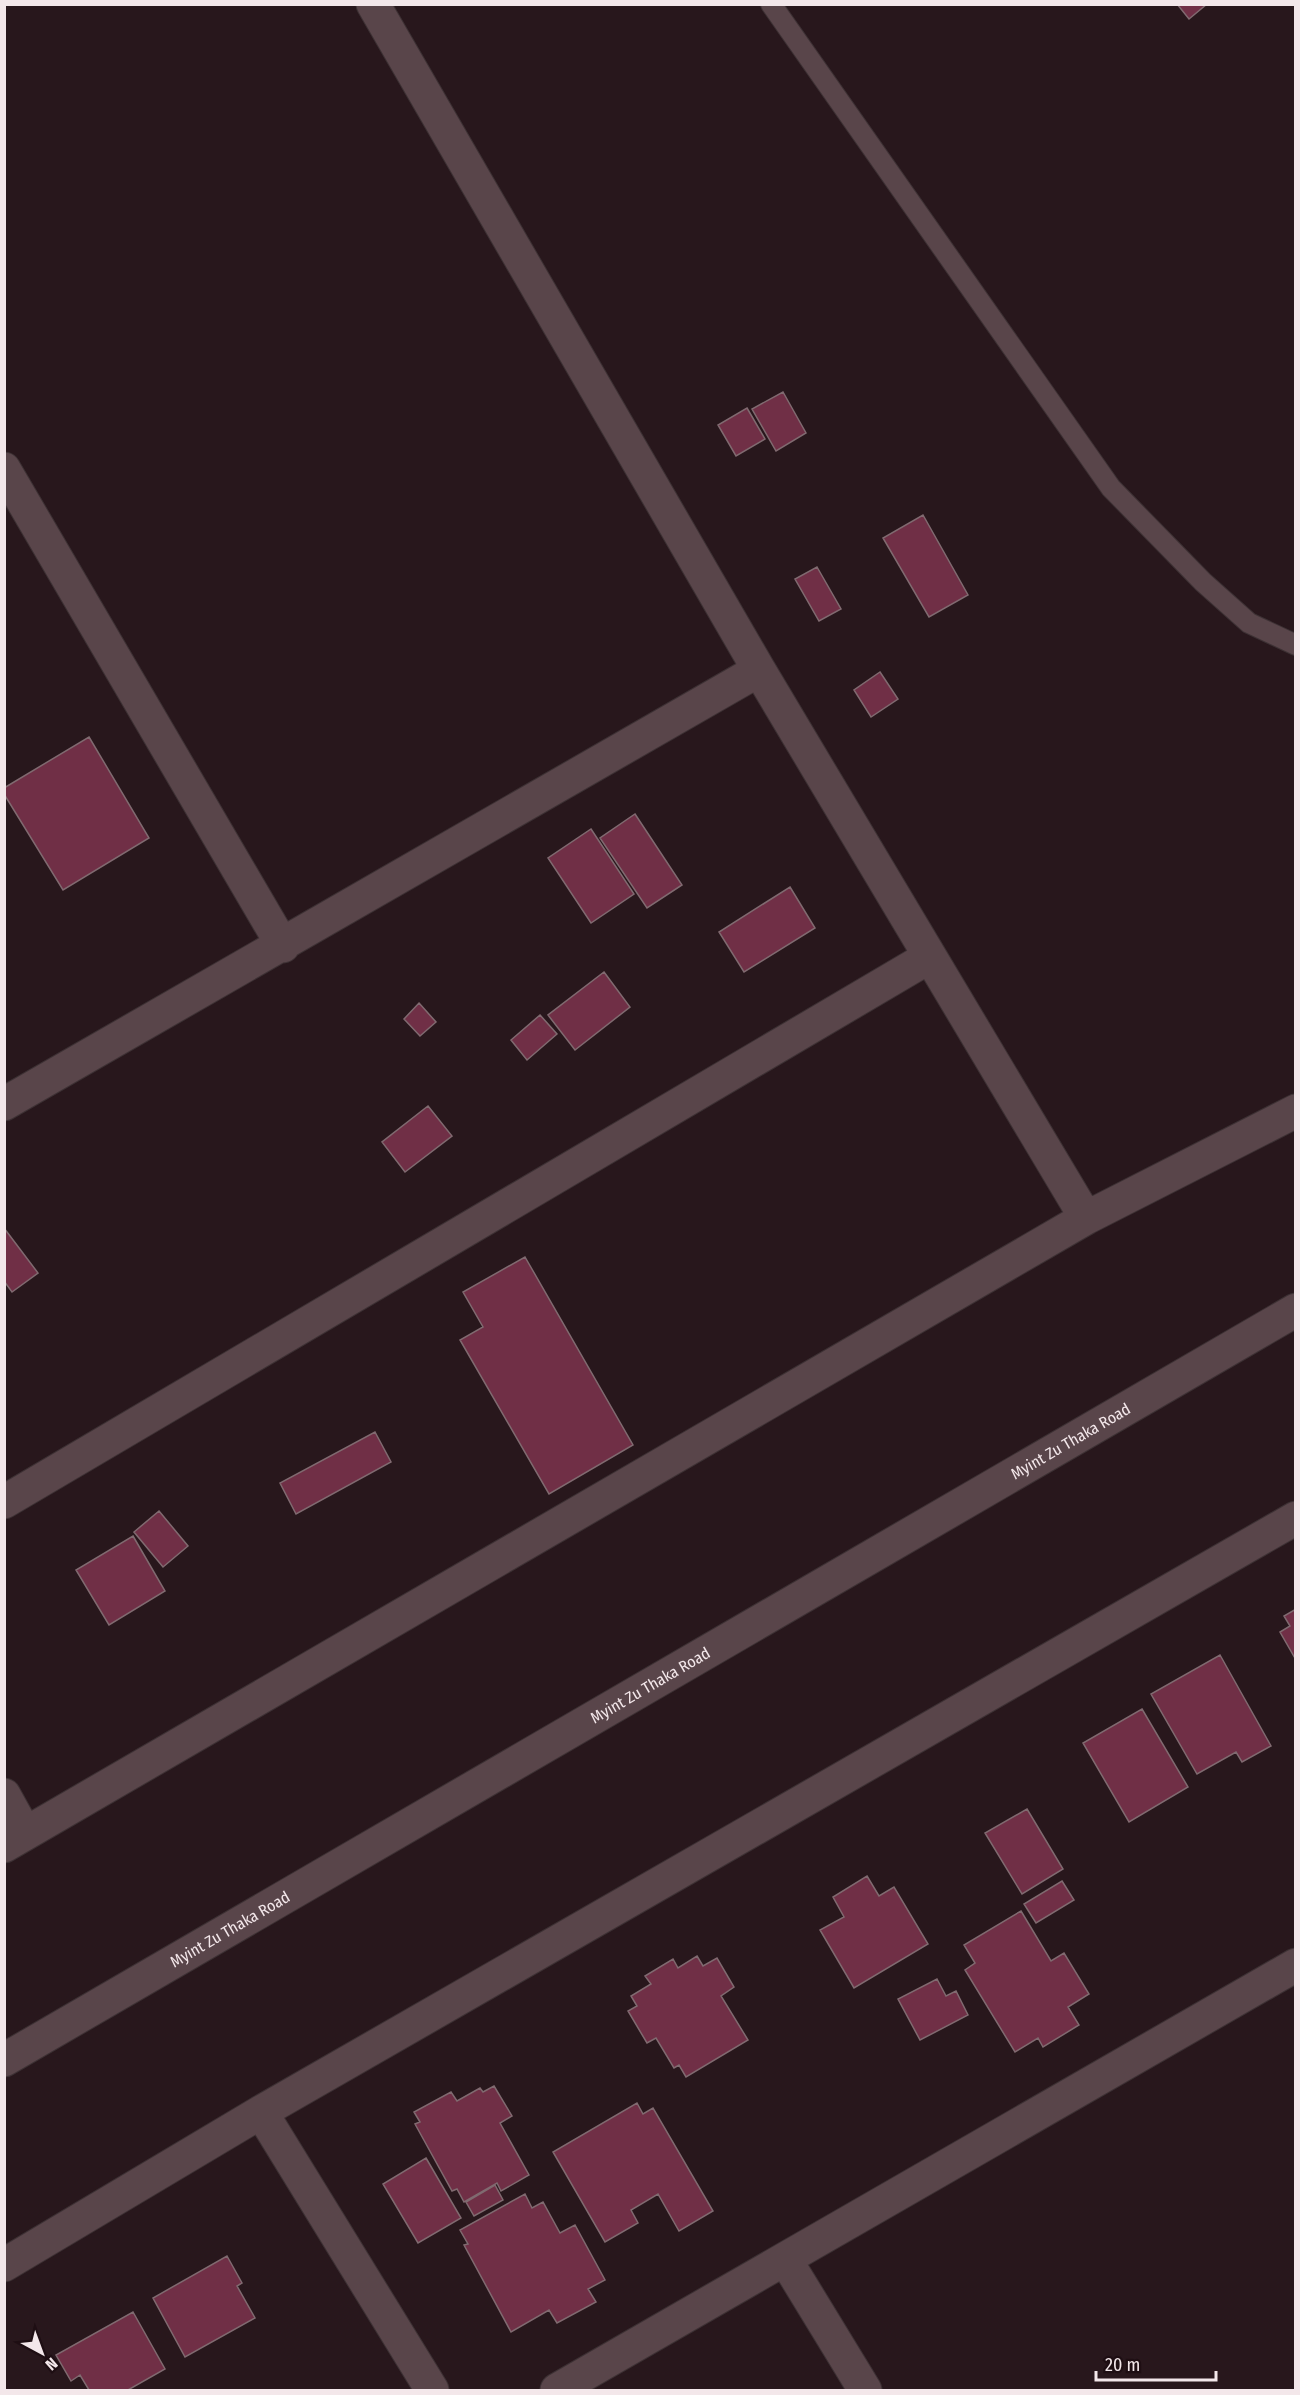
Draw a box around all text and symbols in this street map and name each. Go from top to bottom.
street label: Myint Zu Thaka Road [1007,1399,1134,1484]
street label: Myint Zu Thaka Road [587,1643,713,1728]
street label: Myint Zu Thaka Road [167,1887,293,1972]
north arrow [12,2323,72,2383]
scale bar [1096,2344,1216,2382]
text: N [42,2354,61,2374]
text: 20 m [1105,2354,1140,2376]

